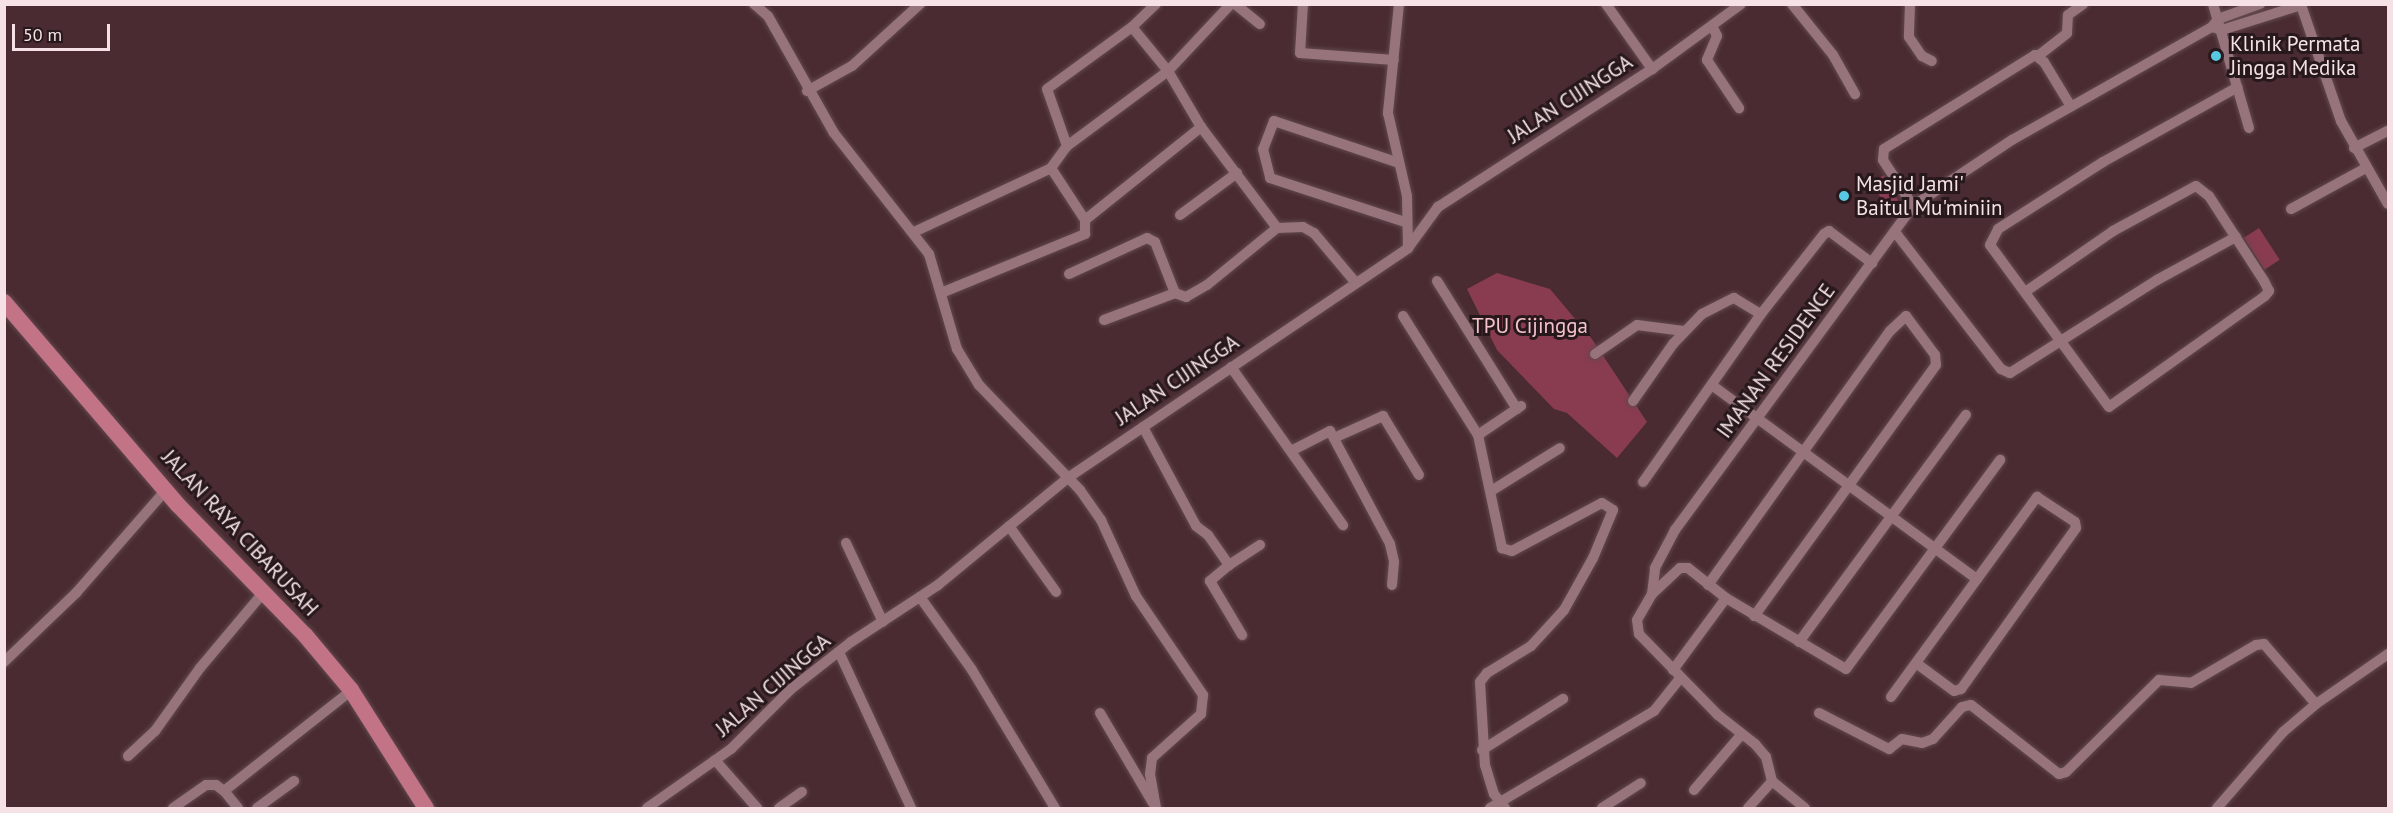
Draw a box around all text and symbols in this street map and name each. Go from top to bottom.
scale bar [15,12,112,50]
text: 50 m [23,23,62,46]
place label: Klinik Permata Jingga Medika [2230,31,2361,81]
marker: Klinik Permata Jingga Medika [2207,47,2225,65]
street label: JALAN CIJINGGA [1503,49,1637,149]
place label: Masjid Jami' Baitul Mu'miniin [1856,171,2003,221]
marker: Masjid Jami' Baitul Mu'miniin [1837,189,1851,203]
street label: IMANAN RESIDENCE [1712,279,1840,443]
park label: TPU Cijingga [1472,313,1588,339]
street label: JALAN CIJINGGA [1110,329,1244,431]
street label: JALAN RAYA CIBARUSAH [156,444,324,622]
street label: JALAN CIJINGGA [710,628,836,742]

